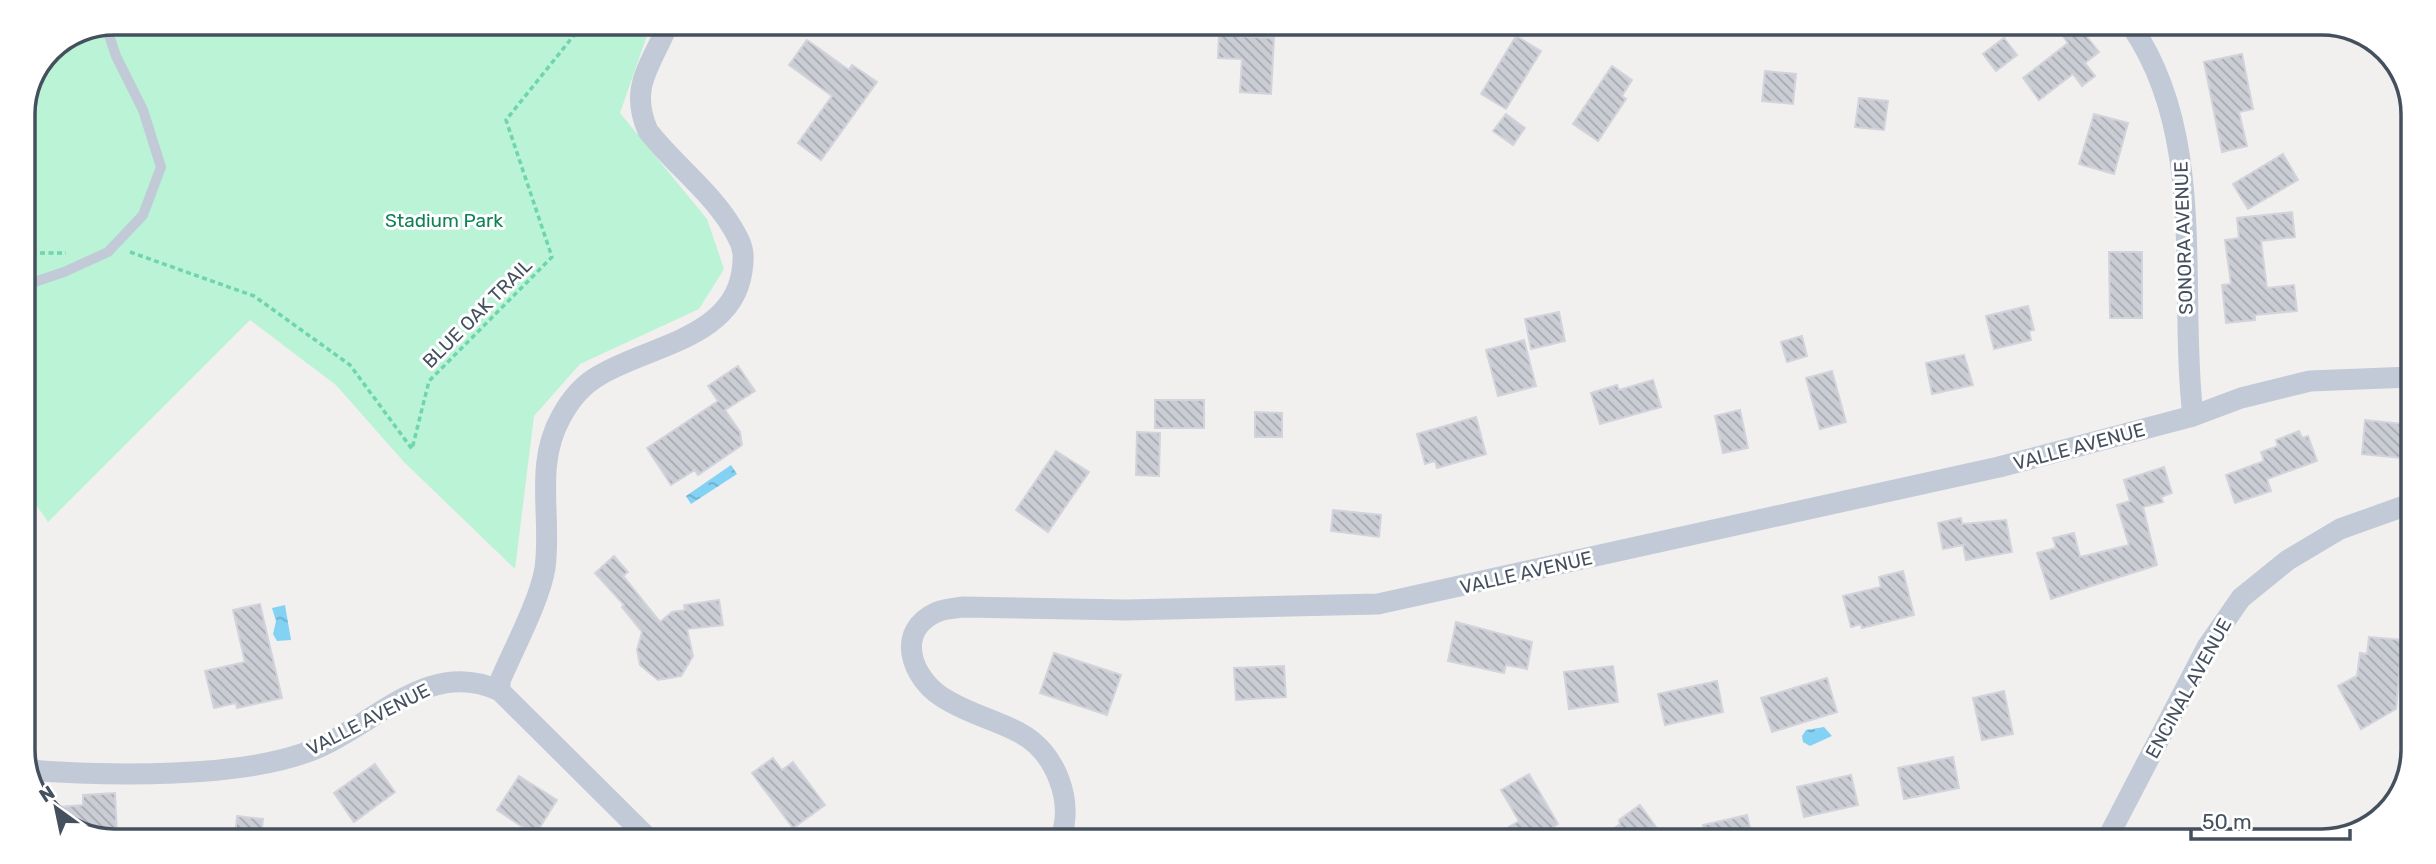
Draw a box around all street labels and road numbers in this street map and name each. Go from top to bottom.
street label: SONORA AVENUE [2169,161,2198,315]
street label: BLUE OAK TRAIL [418,254,537,373]
street label: VALLE AVENUE [2011,418,2147,475]
street label: VALLE AVENUE [1458,546,1595,599]
street label: ENCINAL AVENUE [2140,614,2236,762]
street label: VALLE AVENUE [303,679,434,760]

